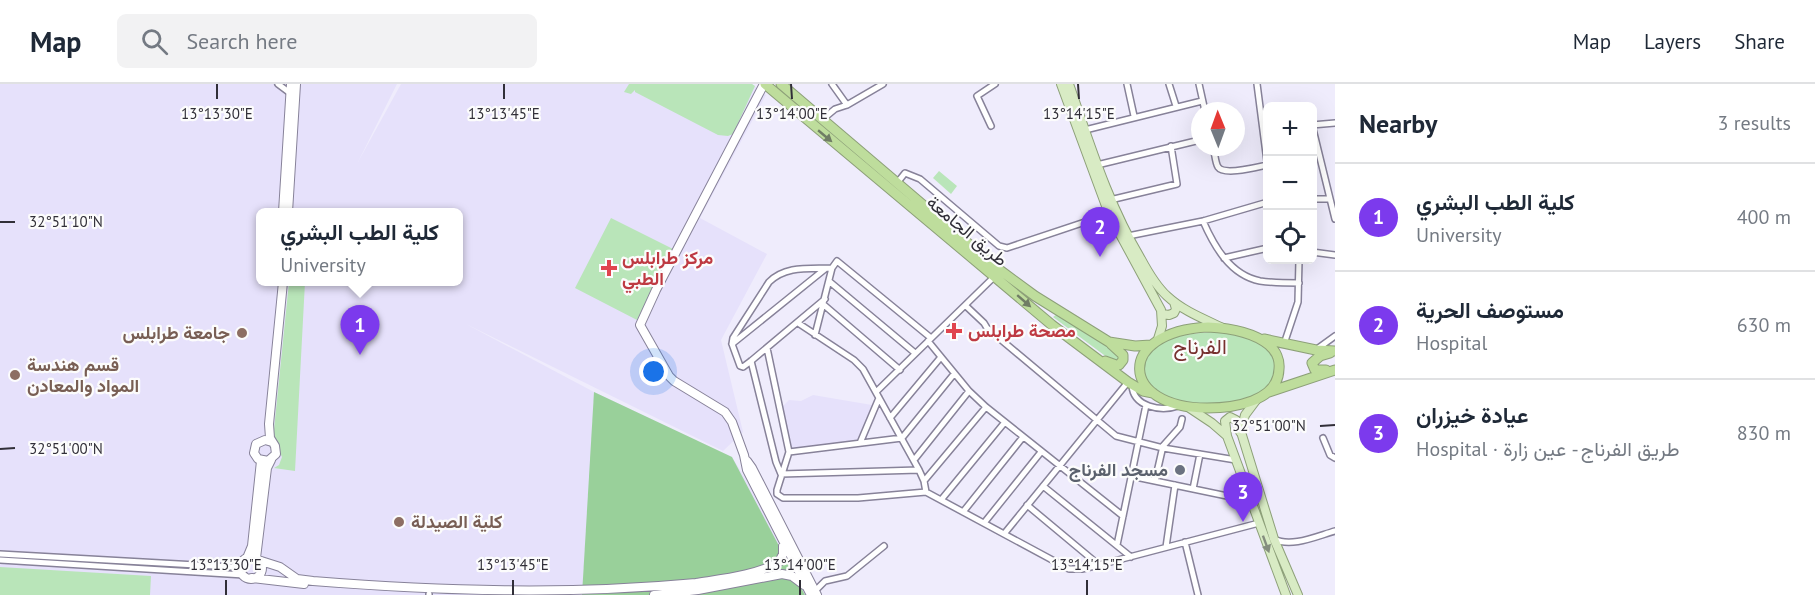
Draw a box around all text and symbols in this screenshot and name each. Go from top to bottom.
search box [117,14,537,68]
text: Map [30,23,81,60]
icon: search [138,25,171,58]
text: Search here [186,27,297,55]
text: Map [1573,28,1611,55]
text: Layers [1644,28,1701,55]
text: Share [1734,28,1785,55]
north arrow [1191,102,1245,156]
map controls [1263,102,1317,264]
button: + [1263,102,1317,156]
text: 13°13'30"E [181,104,253,123]
text: 13°13'45"E [468,104,540,123]
text: 13°14'00"E [756,104,828,123]
text: 13°14'15"E [1043,104,1115,123]
text: Nearby [1359,107,1437,140]
text: 3 results [1718,110,1791,136]
one-way arrow [818,129,833,142]
button: − [1263,156,1317,210]
text: كلية الطب البشري [1416,188,1575,216]
street label: طريق الجامعة [922,190,1012,271]
text: 1 [1373,204,1384,230]
text: 400 m [1737,204,1791,230]
popup [256,208,463,286]
pin: 2 [1080,208,1120,257]
button: locate [1263,210,1317,264]
text: 32°51'10"N [29,212,103,231]
text: كلية الطب البشري [280,218,439,246]
text: University [1416,222,1502,248]
place label: مركز طرابلس الطبي [622,246,713,294]
text: University [280,252,366,278]
marker: مركز طرابلس الطبي [600,259,618,277]
one-way arrow [1016,294,1032,307]
text: مستوصف الحرية [1416,296,1564,324]
pin: 1 [340,306,380,355]
text: 2 [1373,312,1384,338]
text: 630 m [1737,312,1791,338]
place label: مصحة طرابلس [968,319,1076,342]
place label: جامعة طرابلس [122,321,230,344]
marker: مصحة طرابلس [945,322,963,340]
marker: جامعة طرابلس [235,326,249,340]
text: Hospital [1416,330,1487,356]
district label: الفرناج [1173,333,1227,361]
place label: قسم هندسة المواد والمعادن [27,353,139,397]
your location [639,357,668,386]
marker: قسم هندسة المواد والمعادن [8,368,22,382]
text: عيادة خيزران [1416,401,1529,429]
text: 32°51'00"N [1232,416,1306,435]
text: 3 [1373,420,1384,446]
text: 830 m [1737,420,1791,446]
text: Hospital · طريق الفرناج - عين زارة [1416,436,1680,462]
text: 32°51'00"N [29,439,103,458]
place label: مسجد الفرناج [1069,458,1168,482]
marker: مسجد الفرناج [1173,463,1187,477]
pin: 3 [1224,472,1262,522]
place label: كلية الصيدلة [411,510,502,533]
marker: كلية الصيدلة [392,515,406,529]
one-way arrow [1262,535,1272,553]
text: 13°13'30"E [190,555,262,574]
text: 13°13'45"E [477,555,549,574]
text: 13°14'00"E [764,555,836,574]
text: 13°14'15"E [1051,555,1123,574]

